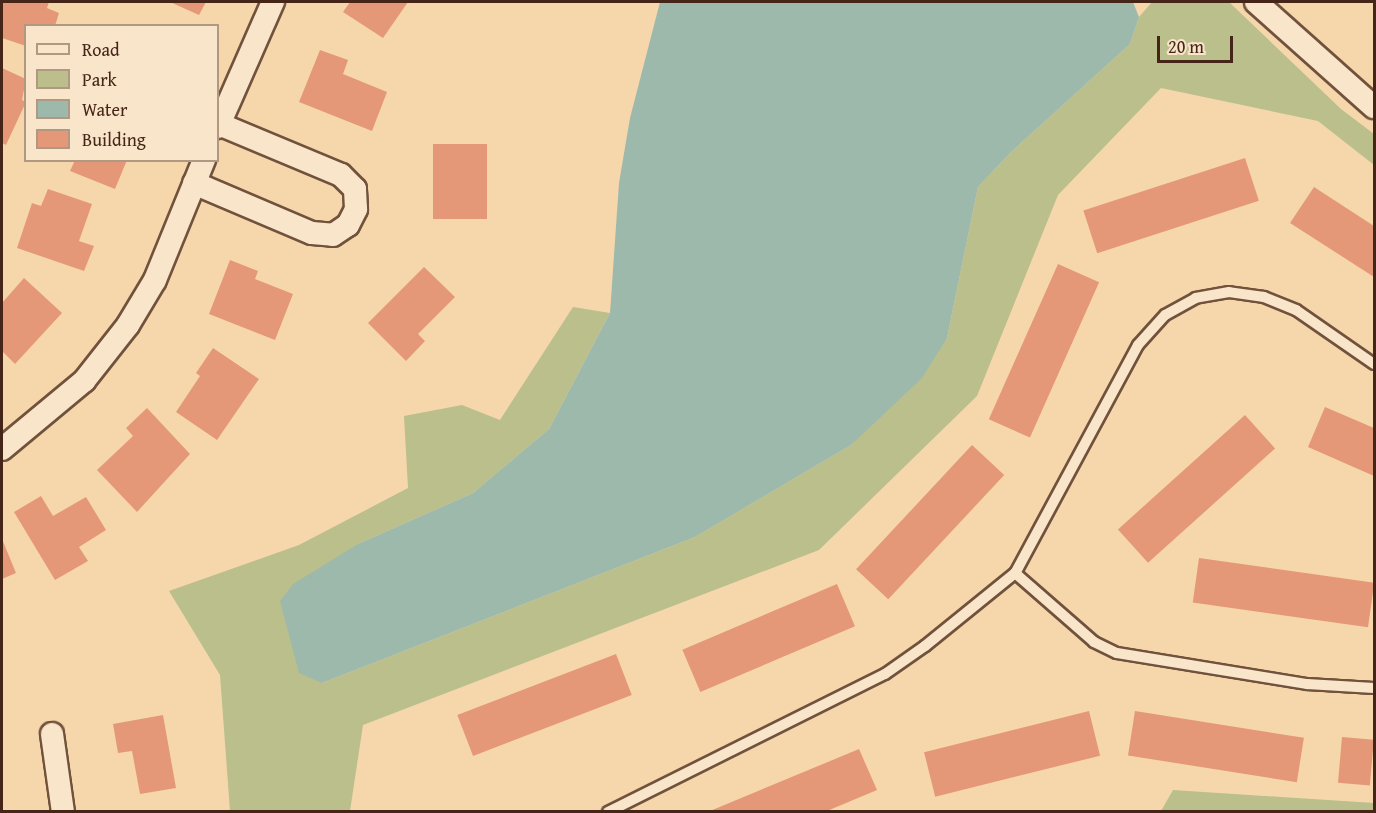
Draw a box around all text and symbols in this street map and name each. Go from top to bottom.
legend [24,24,219,162]
scale bar [1160,24,1236,62]
text: 20 m [1168,33,1204,60]
text: Road [82,36,120,63]
text: Park [82,66,117,93]
text: Water [82,96,127,123]
text: Building [82,126,146,153]

